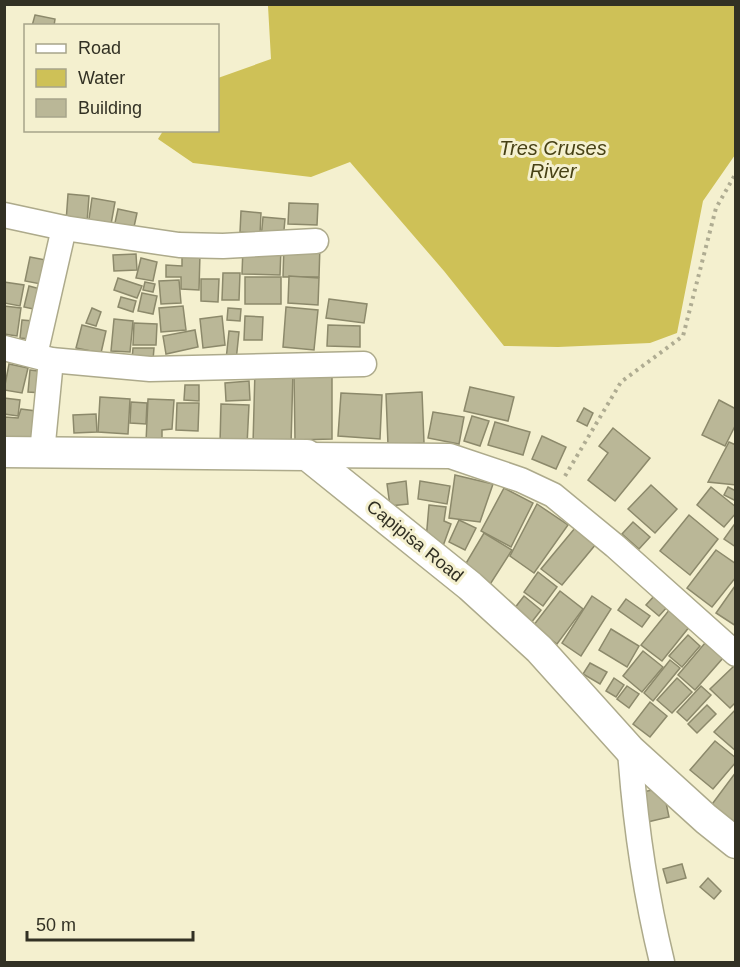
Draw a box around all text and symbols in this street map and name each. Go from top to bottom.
legend [24,24,219,132]
text: Road [78,38,121,58]
text: Water [78,68,125,88]
text: Building [78,98,142,118]
water label: Tres Cruses River [499,137,607,182]
street label: Capipisa Road [363,496,467,586]
scale bar [27,904,194,942]
text: 50 m [36,915,76,935]

